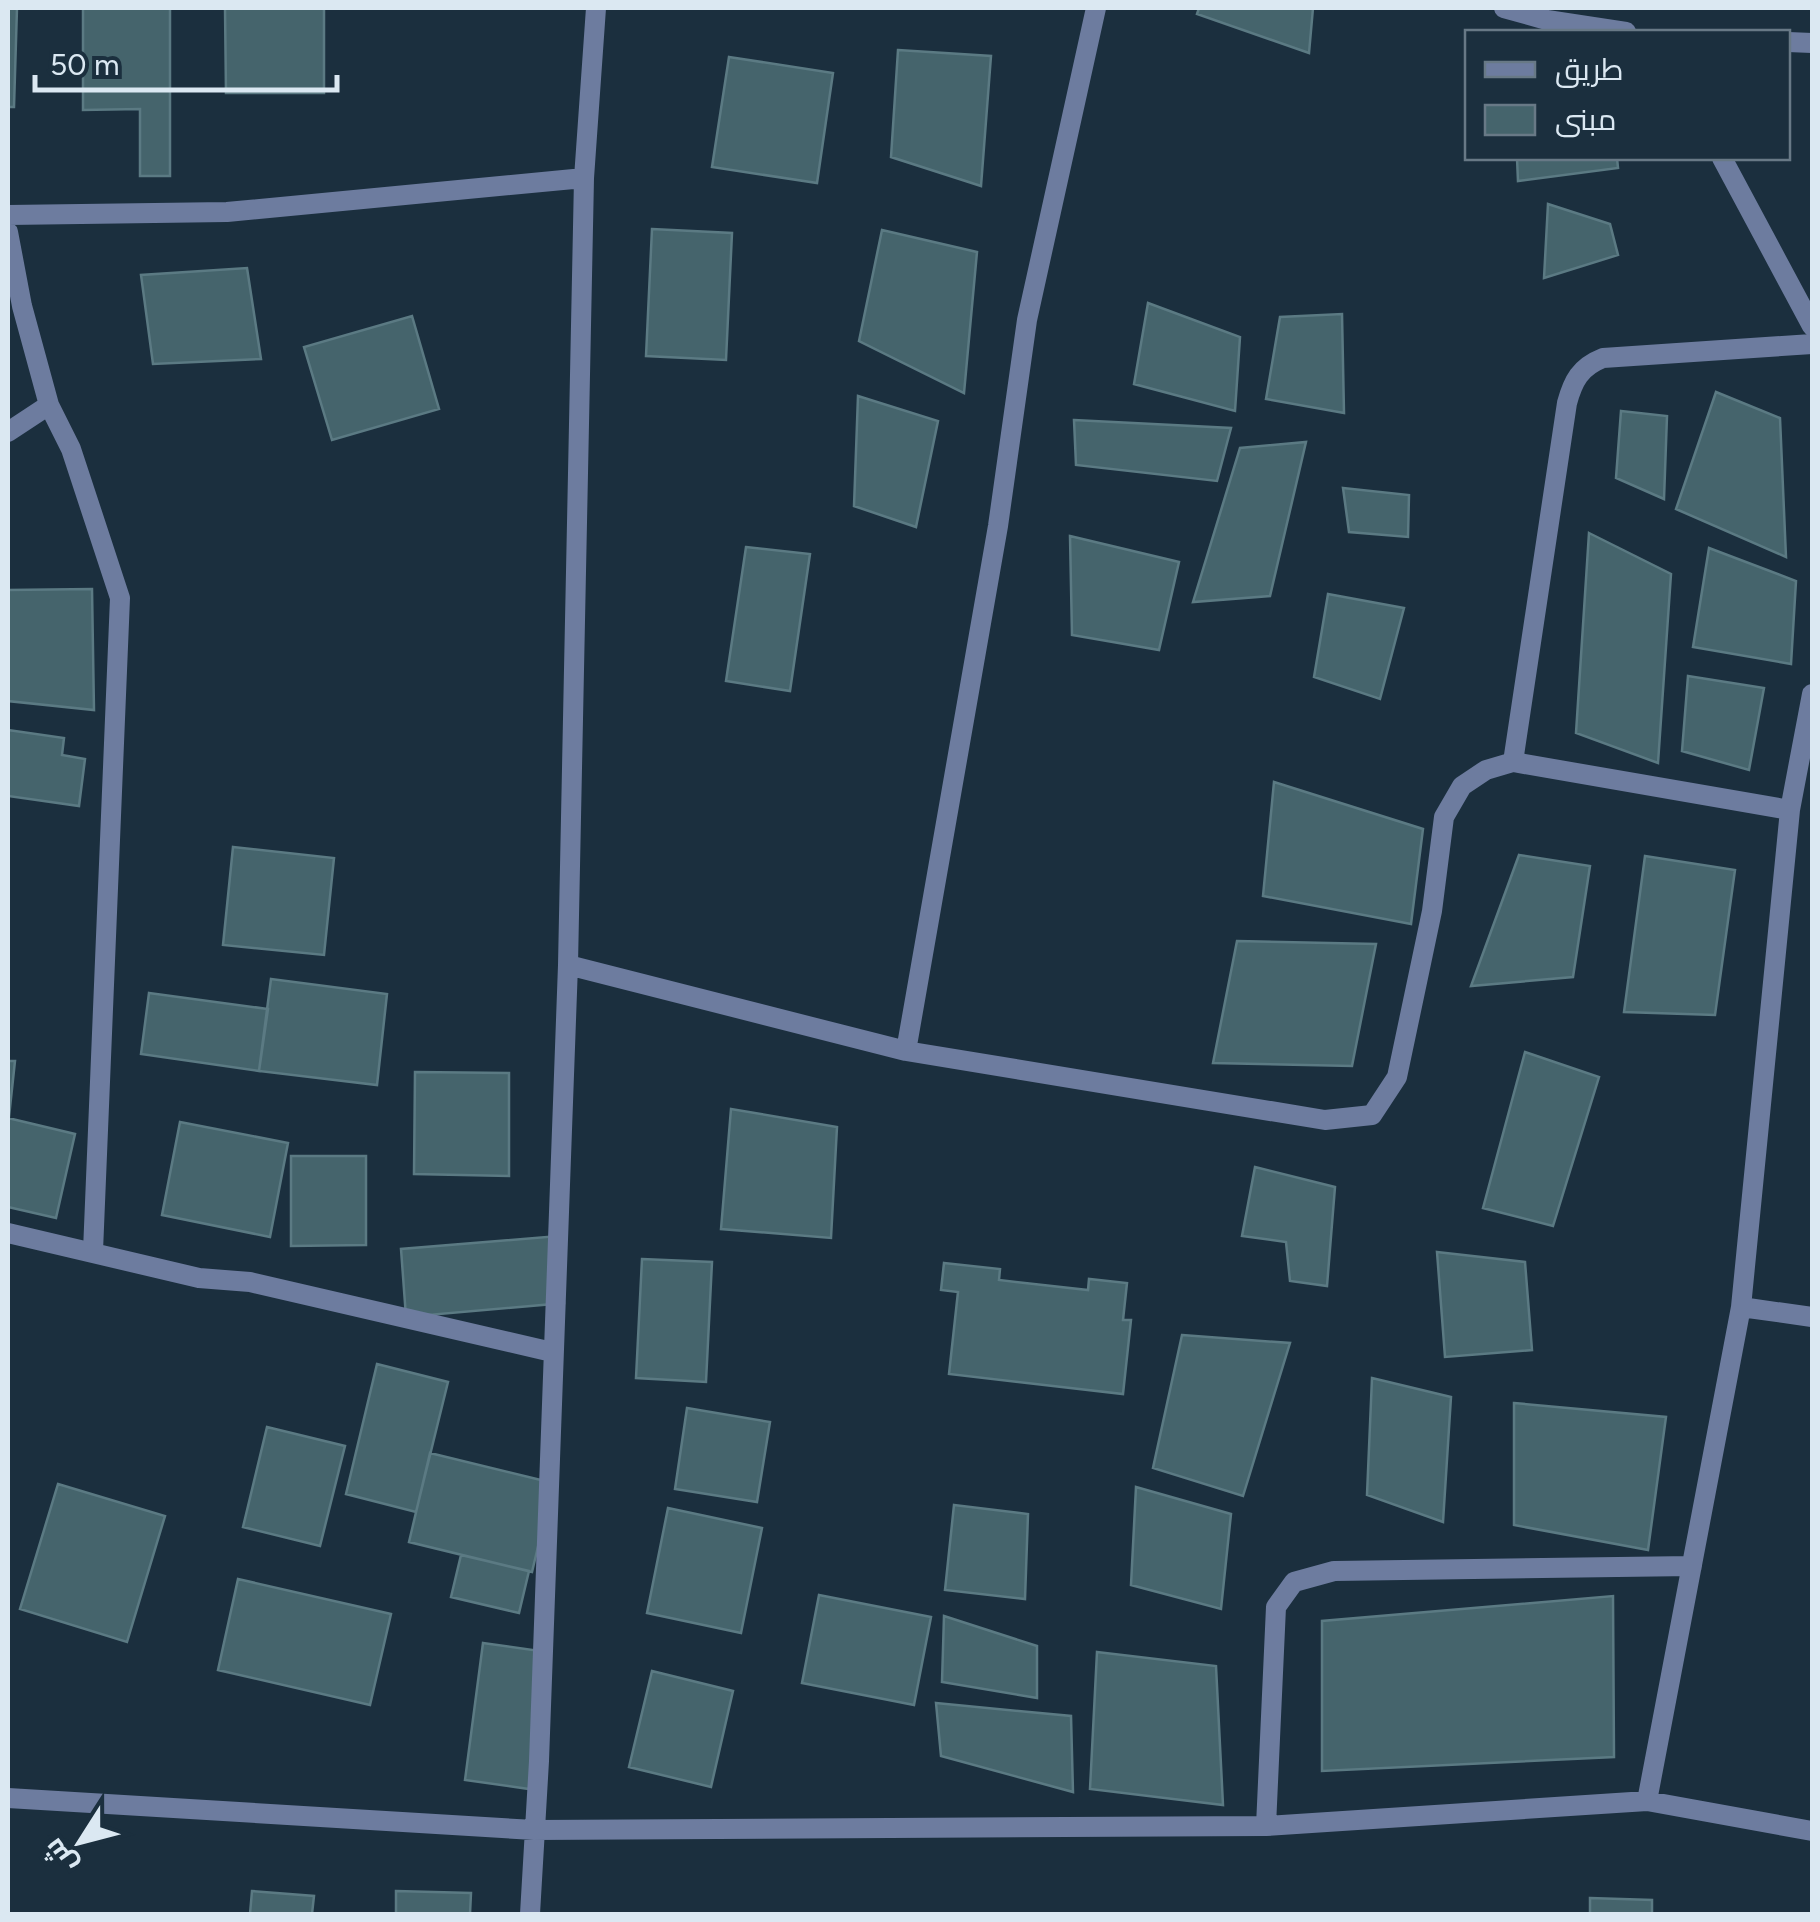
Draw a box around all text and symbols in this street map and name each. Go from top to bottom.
scale bar [35,30,338,92]
legend [1465,30,1790,160]
text: 50 m [50,46,119,83]
text: طريق [1555,51,1624,88]
text: مبنى [1555,101,1616,138]
north arrow [30,1792,130,1892]
text: ش [35,1832,84,1881]

